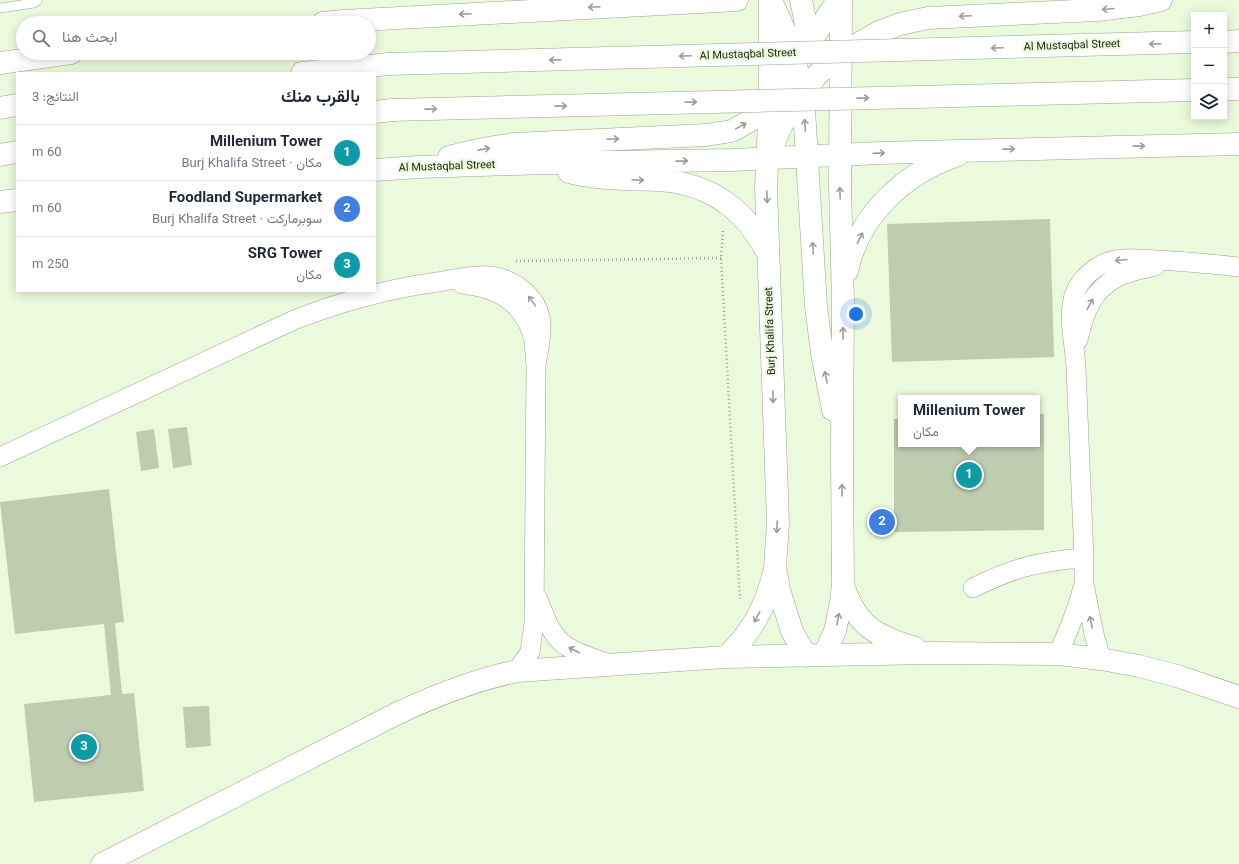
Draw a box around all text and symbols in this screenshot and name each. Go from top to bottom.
one-way arrow [588,4,601,11]
one-way arrow [1102,5,1115,13]
one-way arrow [459,11,472,18]
map controls [1191,12,1227,120]
button: + [1191,12,1227,48]
one-way arrow [959,13,972,20]
search box [16,16,376,60]
icon: search [30,27,52,49]
text: ابحث هنا [62,27,118,50]
street label: Al Mustaqbal Street [1023,36,1121,56]
one-way arrow [1149,40,1162,47]
one-way arrow [991,44,1004,52]
street label: Al Mustaqbal Street [699,45,797,65]
button: − [1191,48,1227,84]
one-way arrow [679,53,692,60]
one-way arrow [549,56,562,64]
button: layers [1191,84,1227,120]
text: بالقرب منك [281,85,360,111]
text: النتائج: 3 [32,88,79,108]
one-way arrow [856,94,869,102]
one-way arrow [684,99,697,106]
one-way arrow [554,102,567,109]
one-way arrow [424,105,437,113]
one-way arrow [801,119,808,132]
one-way arrow [735,121,747,129]
text: Millenium Tower [210,131,322,154]
one-way arrow [606,136,619,143]
text: 60 m [32,143,62,163]
text: 1 [343,143,351,163]
one-way arrow [1132,143,1145,150]
one-way arrow [477,144,490,152]
one-way arrow [1002,145,1015,153]
one-way arrow [872,149,885,156]
text: مكان · Burj Khalifa Street [181,154,322,174]
street label: Al Mustaqbal Street [398,157,496,177]
one-way arrow [675,157,688,165]
one-way arrow [631,176,644,184]
text: Foodland Supermarket [169,187,322,210]
one-way arrow [836,187,844,200]
one-way arrow [763,190,770,203]
text: 60 m [32,199,62,219]
text: 2 [343,199,351,219]
text: سوبرماركت · Burj Khalifa Street [152,210,322,230]
one-way arrow [856,232,864,244]
one-way arrow [809,242,816,255]
text: SRG Tower [248,243,322,266]
text: 250 m [32,255,69,275]
text: 3 [343,255,351,275]
one-way arrow [1115,256,1128,263]
text: مكان [296,266,322,286]
street label: Burj Khalifa Street [761,286,781,375]
one-way arrow [528,296,536,307]
one-way arrow [1087,298,1094,310]
your location [846,304,866,324]
one-way arrow [839,327,847,340]
one-way arrow [822,371,830,384]
one-way arrow [769,390,777,403]
popup [898,395,1040,447]
text: Millenium Tower [913,400,1025,423]
text: مكان [913,423,939,443]
pin: 1 [956,460,982,490]
one-way arrow [838,484,846,497]
pin: 2 [869,507,895,537]
one-way arrow [773,520,781,533]
one-way arrow [753,611,761,623]
one-way arrow [834,613,842,626]
one-way arrow [1087,616,1095,629]
one-way arrow [568,646,580,653]
pin: 3 [71,732,97,762]

